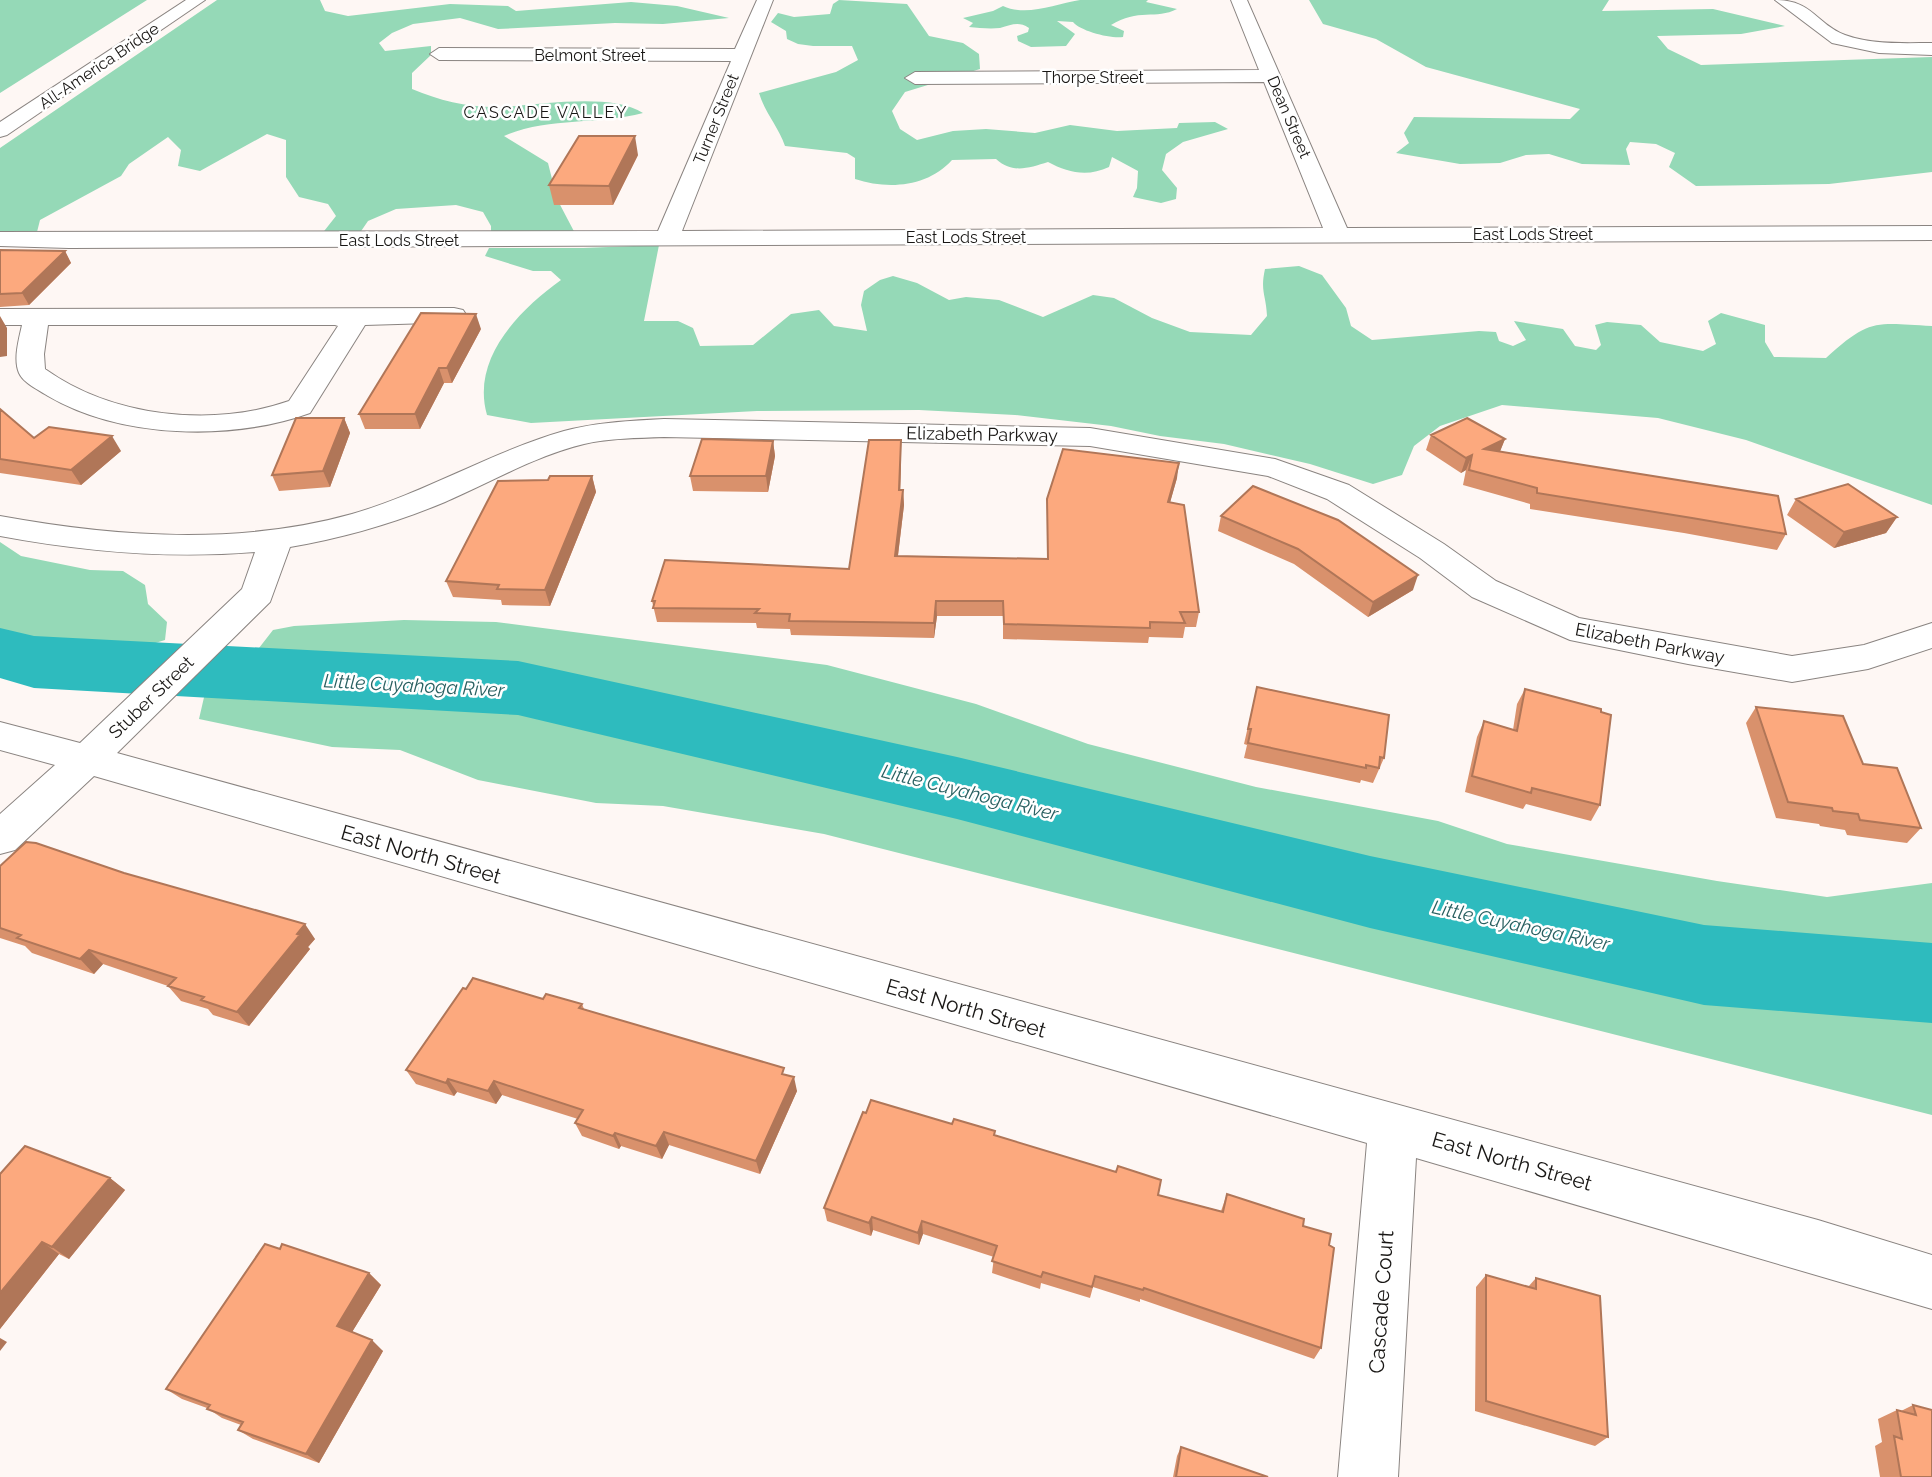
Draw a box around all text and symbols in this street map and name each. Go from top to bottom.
street label: All-America Bridge [35,19,163,113]
street label: Belmont Street [534,46,646,65]
street label: Thorpe Street [1042,68,1145,87]
street label: Turner Street [689,70,743,167]
street label: Dean Street [1263,73,1315,161]
district label: CASCADE VALLEY [463,103,629,122]
street label: East Lods Street [1473,225,1594,244]
street label: East Lods Street [906,228,1027,247]
street label: East Lods Street [339,231,460,250]
street label: Elizabeth Parkway [906,422,1058,446]
street label: Elizabeth Parkway [1574,618,1727,668]
street label: Stuber Street [104,651,198,743]
water label: Little Cuyahoga River [323,669,506,701]
water label: Little Cuyahoga River [880,759,1062,825]
street label: East North Street [338,819,504,889]
water label: Little Cuyahoga River [1430,895,1613,955]
street label: East North Street [883,973,1049,1043]
street label: East North Street [1429,1126,1595,1196]
street label: Cascade Court [1364,1230,1398,1374]

